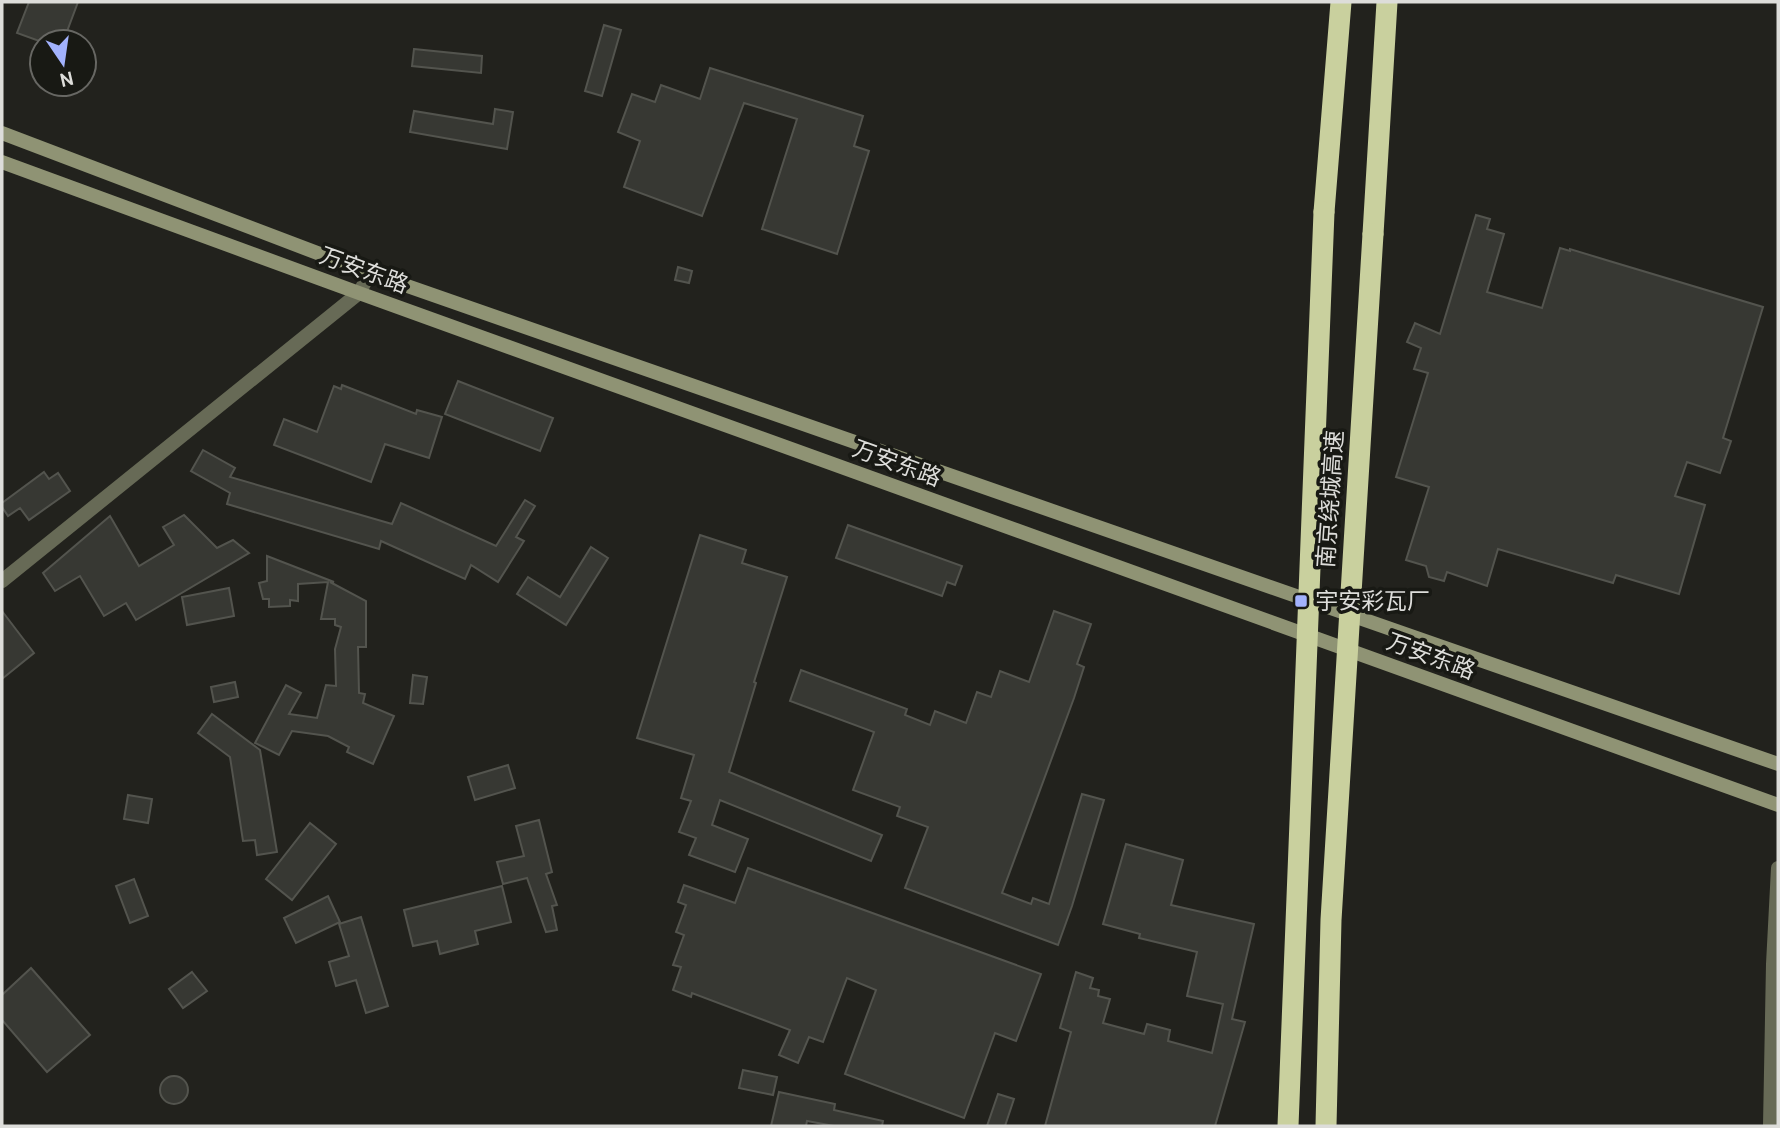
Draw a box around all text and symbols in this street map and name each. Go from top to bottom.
north arrow [28,28,98,98]
text: N [58,66,76,92]
street label: 万安东路 [316,241,412,299]
street label: 南京绕城高速 [1311,429,1349,569]
street label: 万安东路 [849,434,945,492]
place label: 宇安彩瓦厂 [1315,587,1430,615]
marker: 宇安彩瓦厂 [1293,593,1309,609]
street label: 万安东路 [1383,627,1479,685]

